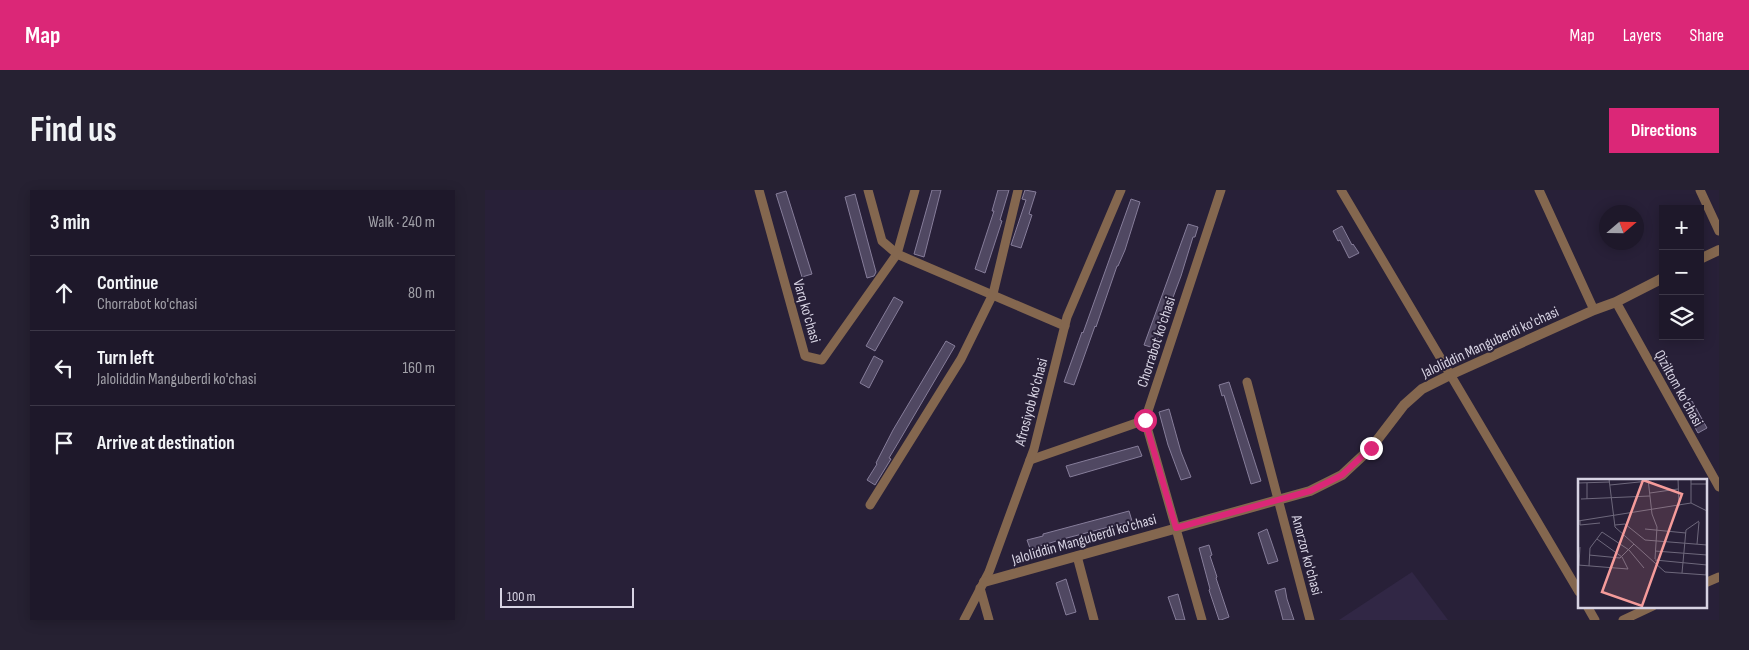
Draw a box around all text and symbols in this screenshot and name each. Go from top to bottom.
text: Map [25,21,60,50]
text: Map [1570,25,1595,46]
text: Layers [1623,25,1662,46]
text: Share [1690,25,1724,46]
button: Directions [1609,108,1719,153]
text: Find us [30,109,117,152]
north arrow [1599,205,1644,250]
map controls [1659,205,1704,340]
button: + [1659,205,1704,250]
text: 3 min [50,210,90,235]
text: Walk · 240 m [368,213,435,232]
button: − [1659,250,1704,295]
text: Continue [97,272,158,295]
street label: Varq ko'chasi [788,277,825,345]
icon: ahead [50,279,78,307]
text: 80 m [408,284,435,303]
street label: Chorrabot ko'chasi [1133,294,1180,390]
text: Chorrabot ko'chasi [97,295,197,314]
button: layers [1659,295,1704,340]
street label: Jaloliddin Manguberdi ko'chasi [1418,302,1562,383]
text: Turn left [97,347,154,370]
street label: Qiziltom ko'chasi [1650,347,1707,430]
icon: left [50,354,78,382]
street label: Afrosiyob ko'chasi [1010,356,1052,449]
text: 160 m [402,359,435,378]
text: Jaloliddin Manguberdi ko'chasi [97,370,256,389]
route start [1134,409,1157,432]
icon: arrive [50,429,78,457]
text: Arrive at destination [97,432,235,455]
route end [1360,437,1383,460]
inset map [1578,479,1707,608]
street label: Jaloliddin Manguberdi ko'chasi [1009,510,1159,569]
street label: Anorzor ko'chasi [1286,512,1326,597]
scale bar [500,585,634,608]
text: 100 m [507,588,536,605]

